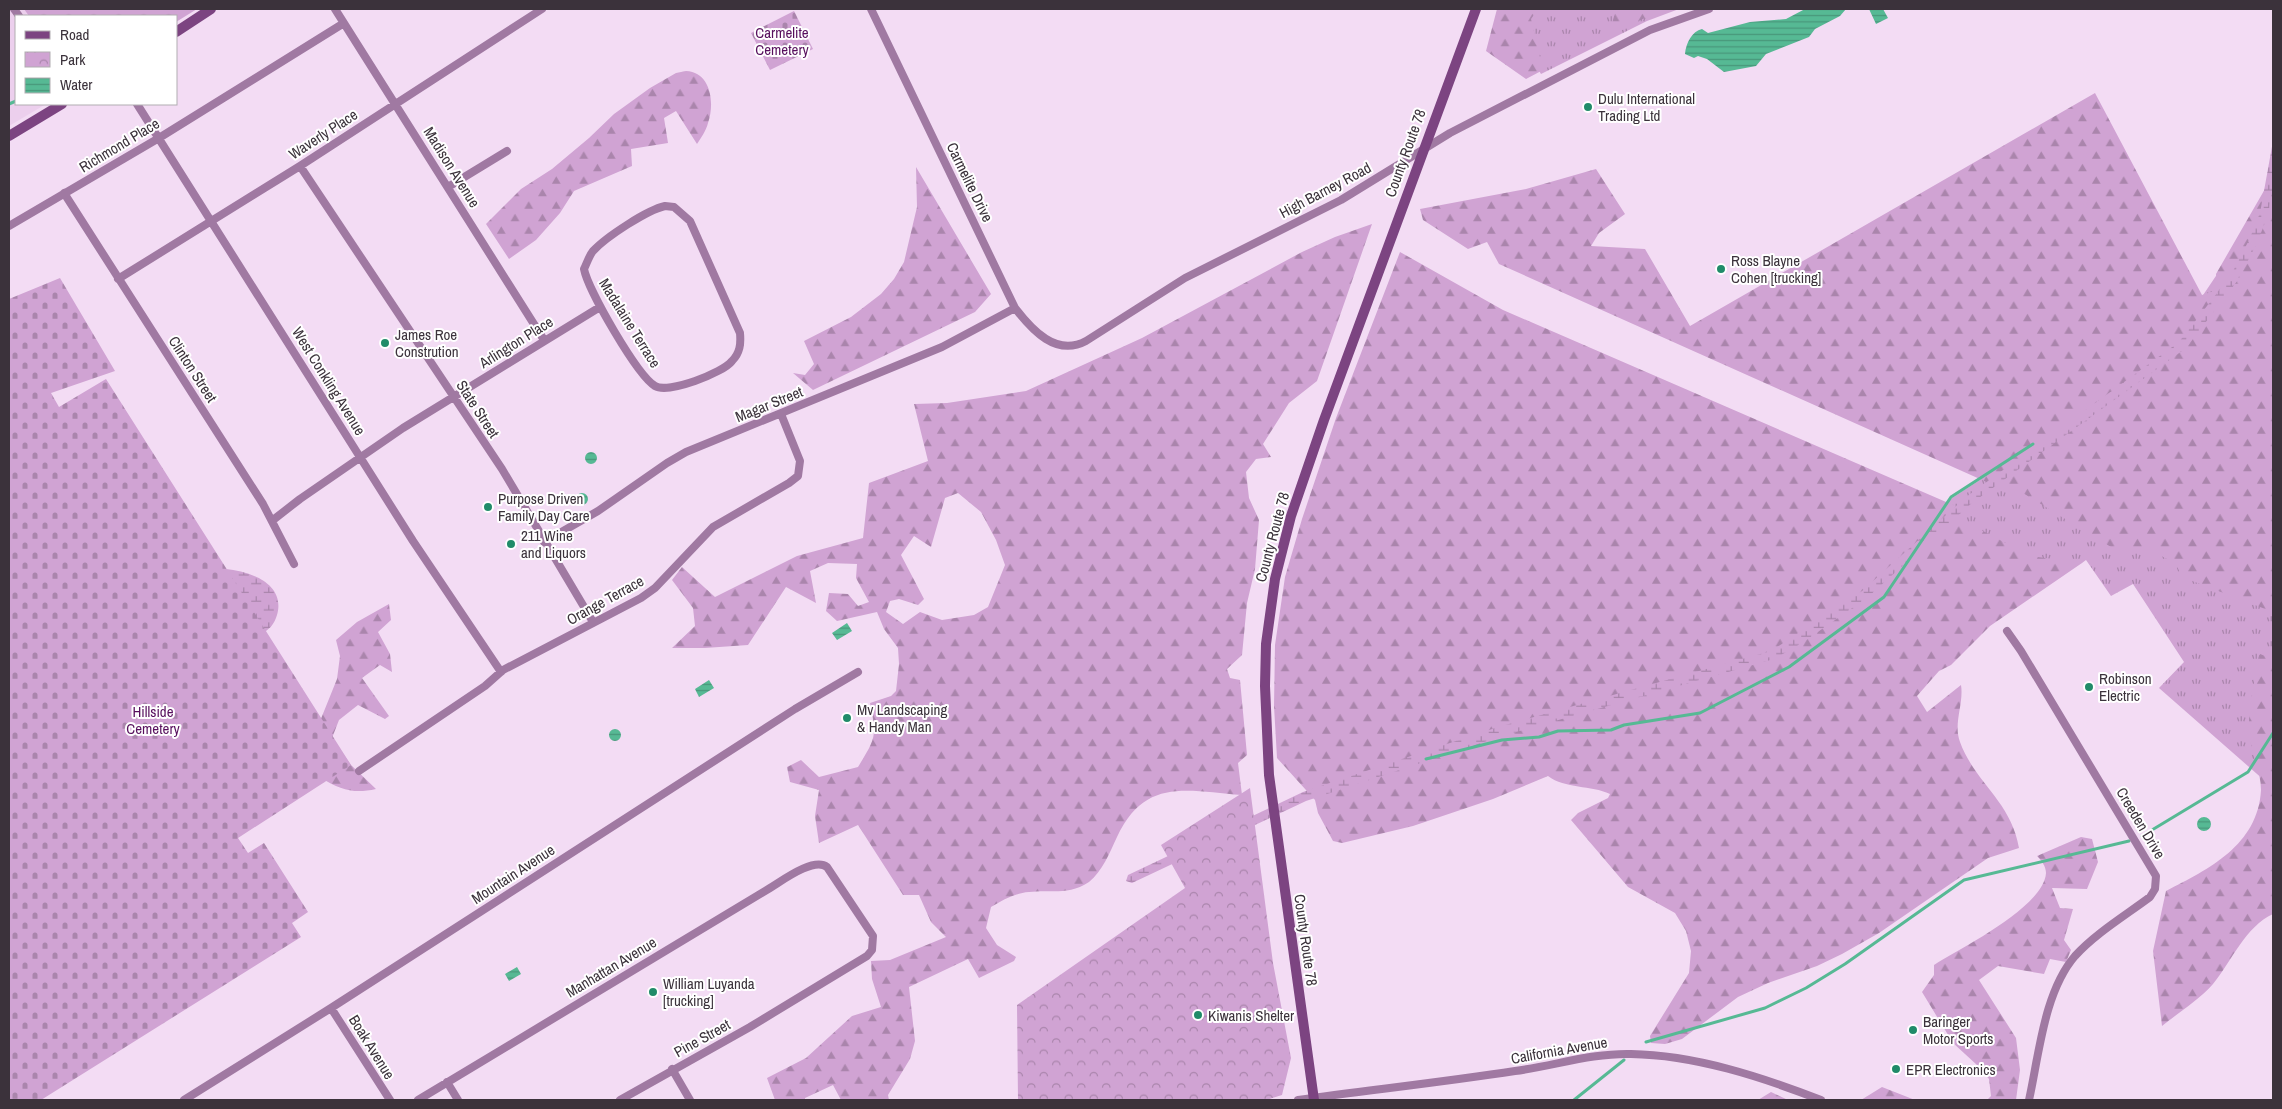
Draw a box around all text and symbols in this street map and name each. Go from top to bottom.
legend [15,15,178,105]
park label: Carmelite Cemetery [755,22,810,60]
text: Road [60,24,89,45]
text: Park [60,49,86,70]
text: Water [60,74,92,95]
place label: Dulu International Trading Ltd [1598,88,1695,126]
marker: Dulu International Trading Ltd [1582,101,1594,113]
street label: Waverly Place [285,104,362,164]
street label: County Route 78 [1379,106,1431,200]
street label: Richmond Place [75,113,163,177]
street label: Madison Avenue [419,123,485,211]
street label: Carmelite Drive [942,139,998,225]
street label: High Barney Road [1275,157,1375,223]
place label: Ross Blayne Cohen [trucking] [1731,250,1821,288]
marker: Ross Blayne Cohen [trucking] [1715,263,1727,275]
street label: Madalaine Terrace [594,274,666,372]
street label: Arlington Place [474,311,557,374]
street label: West Conkling Avenue [287,323,371,439]
place label: James Roe Constrution [395,324,459,362]
street label: Clinton Street [164,332,223,407]
marker: James Roe Constrution [379,337,391,349]
street label: State Street [452,376,505,442]
street label: Magar Street [732,381,806,427]
place label: Purpose Driven Family Day Care [498,488,590,526]
street label: County Route 78 [1250,490,1294,584]
marker: Purpose Driven Family Day Care [482,501,494,513]
place label: 211 Wine and Liquors [521,525,586,563]
marker: 211 Wine and Liquors [505,538,517,550]
street label: Orange Terrace [563,570,648,630]
place label: Robinson Electric [2099,668,2152,706]
marker: Robinson Electric [2083,681,2095,693]
place label: Mv Landscaping & Handy Man [857,699,947,737]
park label: Hillside Cemetery [126,701,181,739]
marker: Mv Landscaping & Handy Man [841,712,853,724]
street label: Creeden Drive [2111,783,2171,863]
street label: Mountain Avenue [467,839,559,909]
street label: County Route 78 [1289,893,1323,987]
street label: Manhattan Avenue [562,932,660,1002]
place label: William Luyanda [trucking] [663,973,755,1011]
marker: William Luyanda [trucking] [647,986,659,998]
place label: Kiwanis Shelter [1208,1005,1294,1026]
marker: Kiwanis Shelter [1192,1009,1204,1021]
street label: Boak Avenue [344,1011,400,1083]
place label: Baringer Motor Sports [1923,1011,1993,1049]
street label: Pine Street [670,1014,735,1062]
marker: Baringer Motor Sports [1907,1024,1919,1036]
street label: California Avenue [1509,1031,1609,1069]
place label: EPR Electronics [1906,1059,1996,1080]
marker: EPR Electronics [1890,1063,1902,1075]

